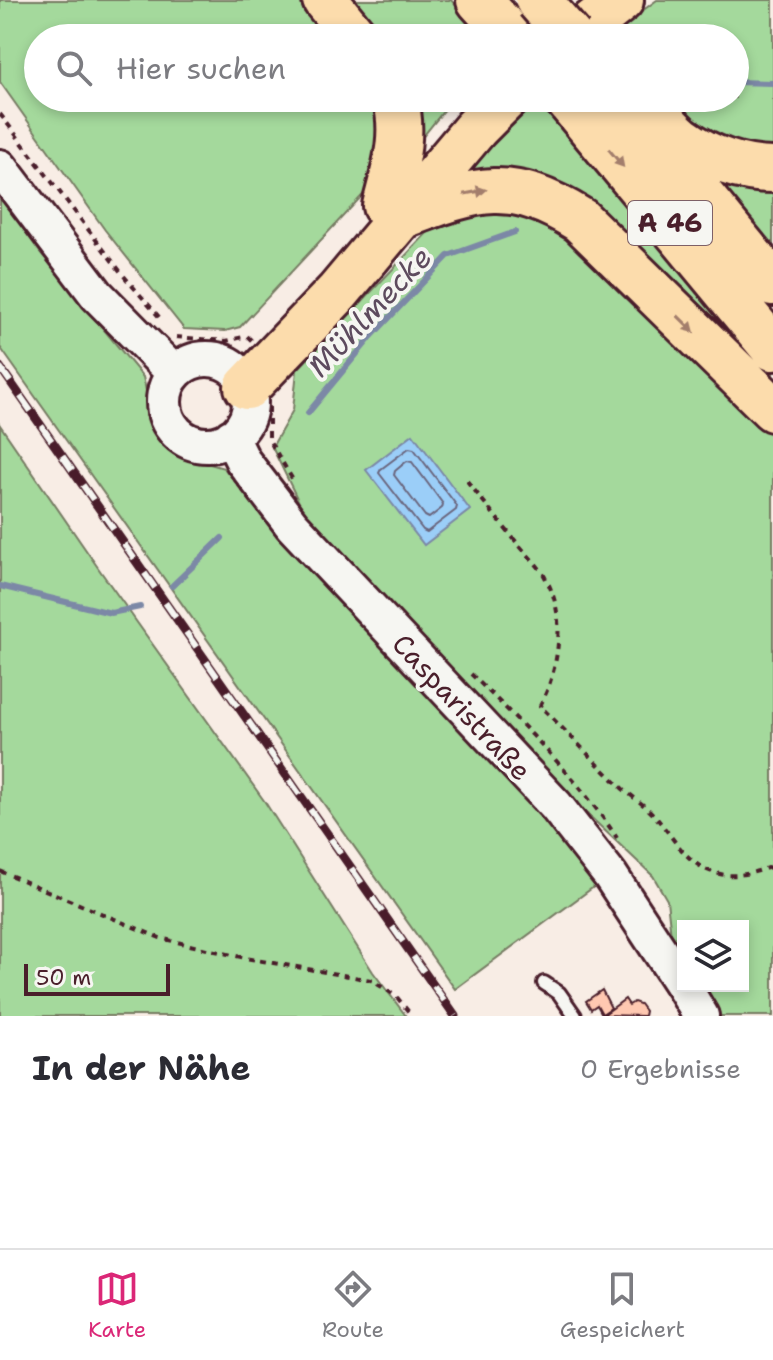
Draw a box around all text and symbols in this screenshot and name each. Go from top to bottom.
search box [24,24,749,112]
icon: search [52,46,96,90]
text: Hier suchen [116,48,286,89]
one-way arrow [607,148,624,168]
one-way arrow [463,186,488,198]
road number: A 46 [628,201,712,245]
water label: Mühlmecke [298,237,441,386]
one-way arrow [676,314,695,333]
street label: Casparistraße [384,625,540,789]
map controls [677,920,749,992]
button: layers [677,920,749,992]
scale bar [24,960,170,996]
text: 50 m [36,963,91,992]
text: In der Nähe [32,1045,251,1091]
text: 0 Ergebnisse [580,1051,741,1086]
tab: Karte [88,1267,146,1344]
tab: Route [322,1267,384,1344]
tab: Gespeichert [560,1267,685,1344]

